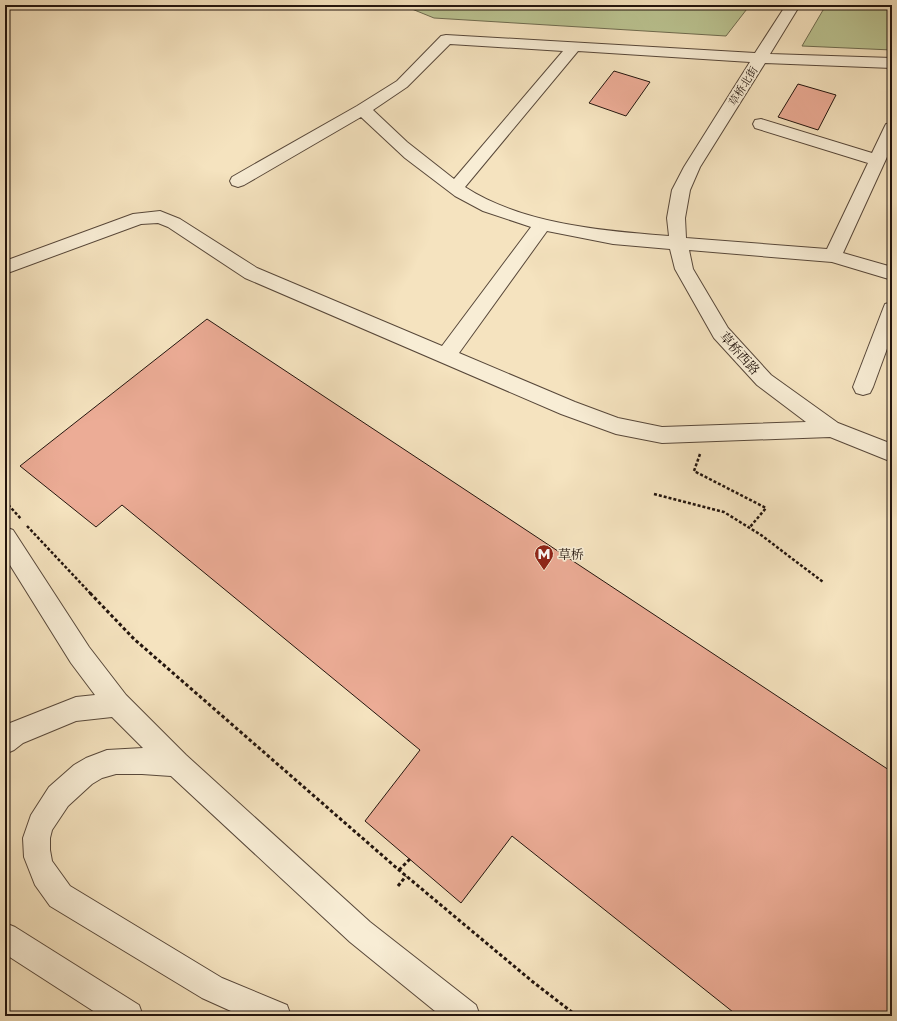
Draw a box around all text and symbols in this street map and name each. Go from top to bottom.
street label: 草桥北街 [726,64,761,108]
street label: 草桥西路 [717,329,763,378]
metro station icon: 草桥 [533,543,555,571]
place label: 草桥 [558,547,584,562]

